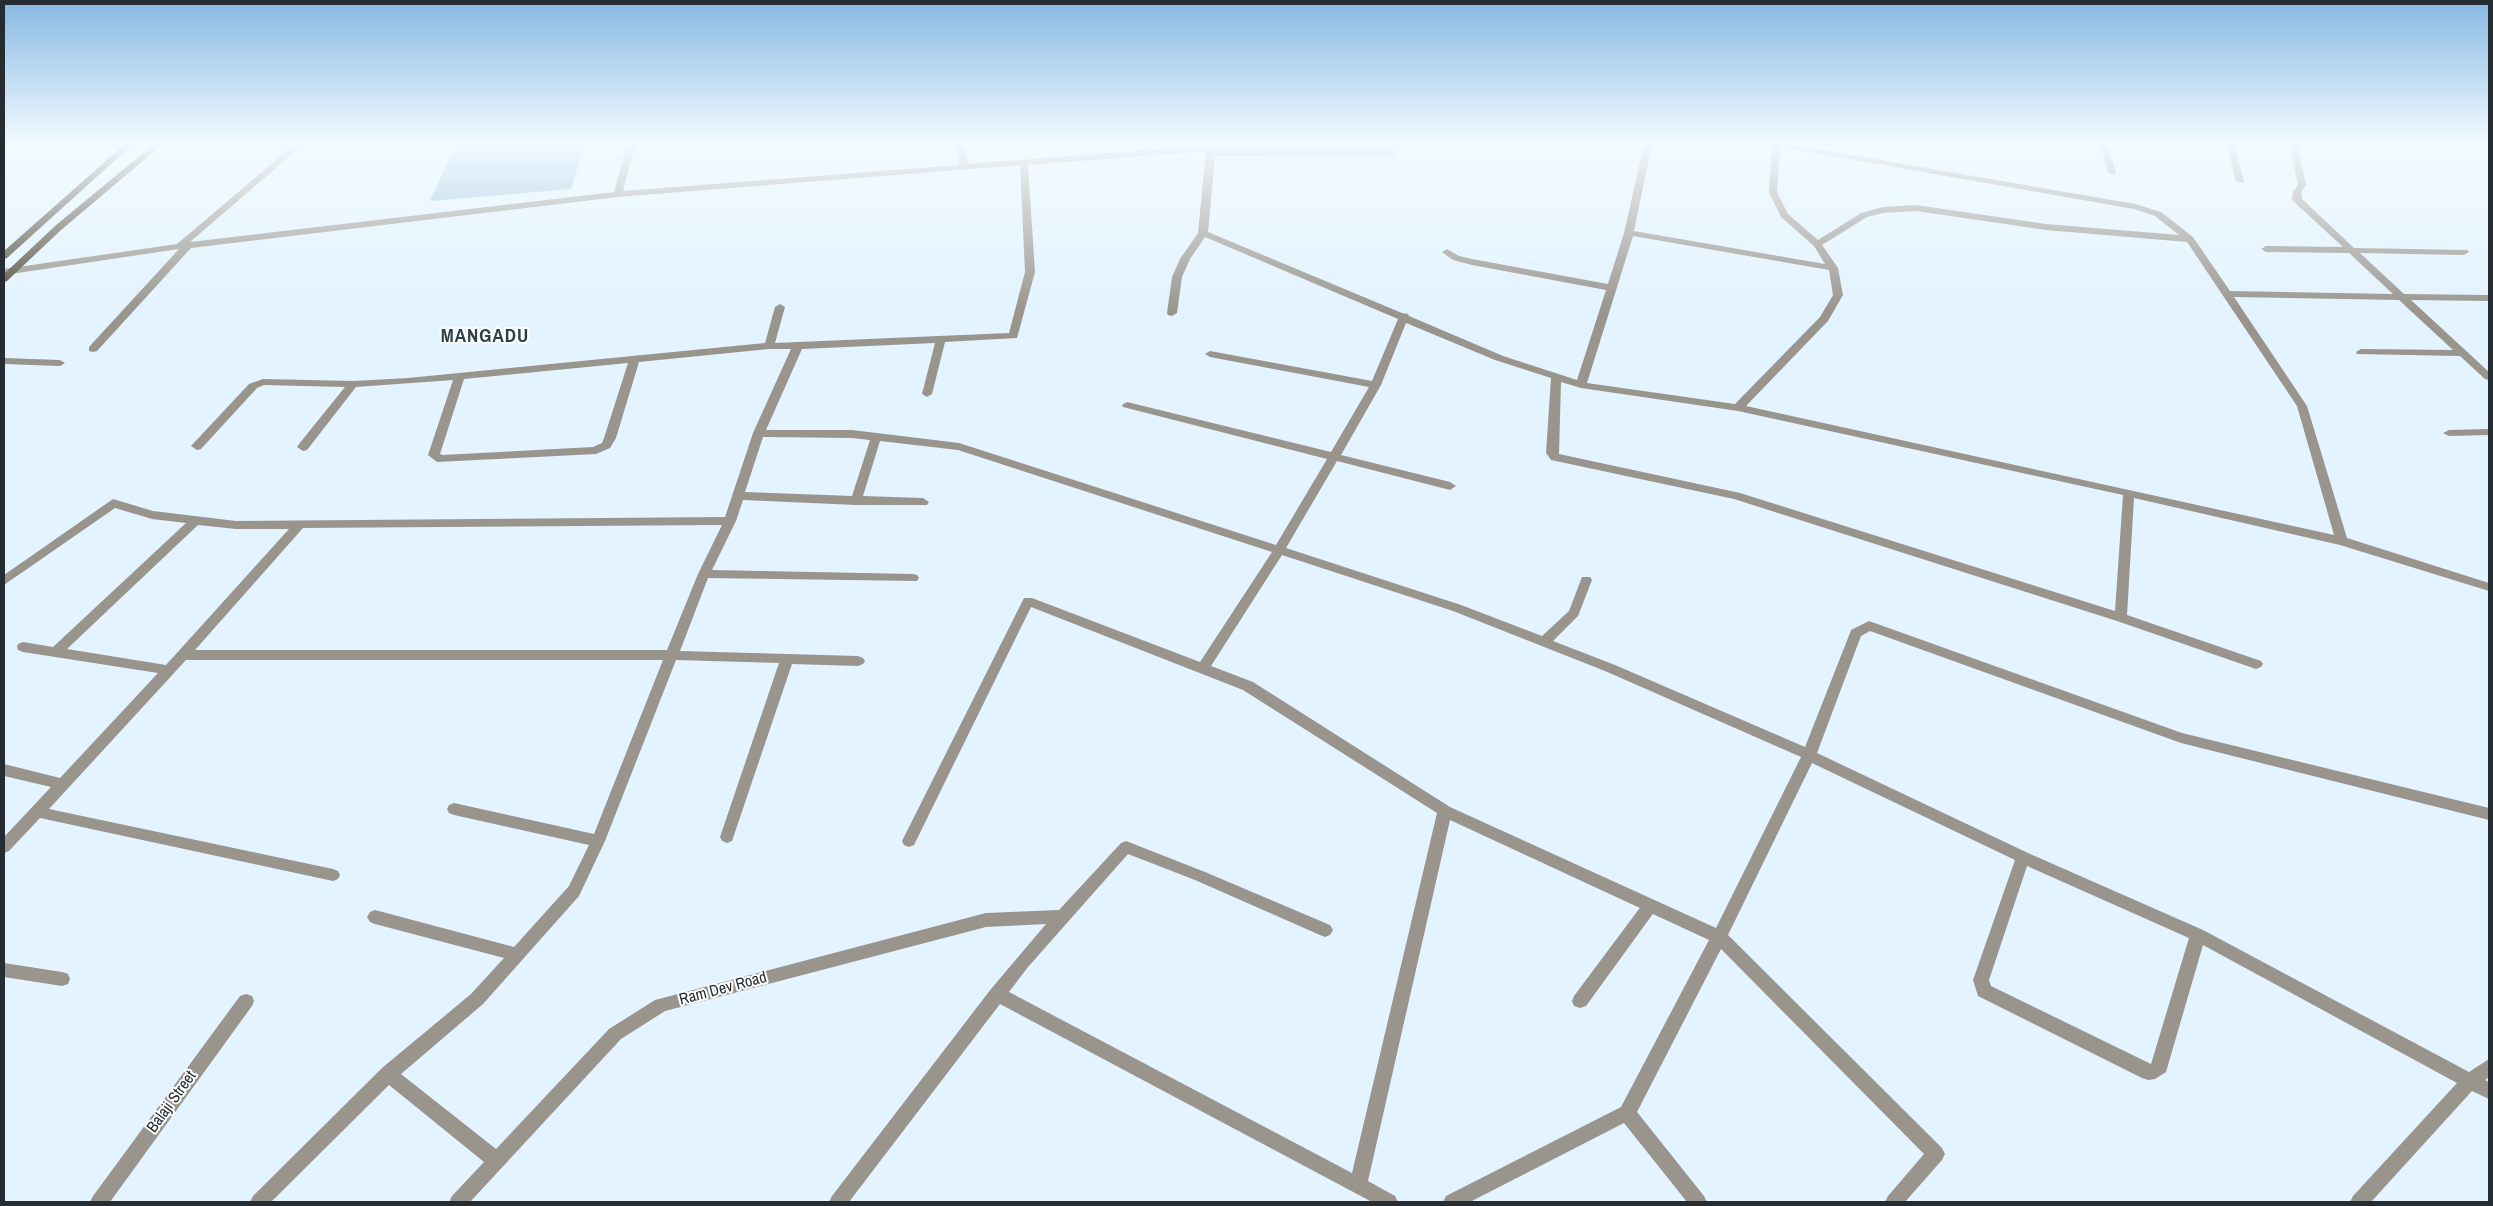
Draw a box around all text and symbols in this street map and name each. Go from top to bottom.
district label: MANGADU [440,326,530,348]
street label: Ram Dev Road [677,968,769,1010]
street label: Balaji Street [143,1067,201,1137]

